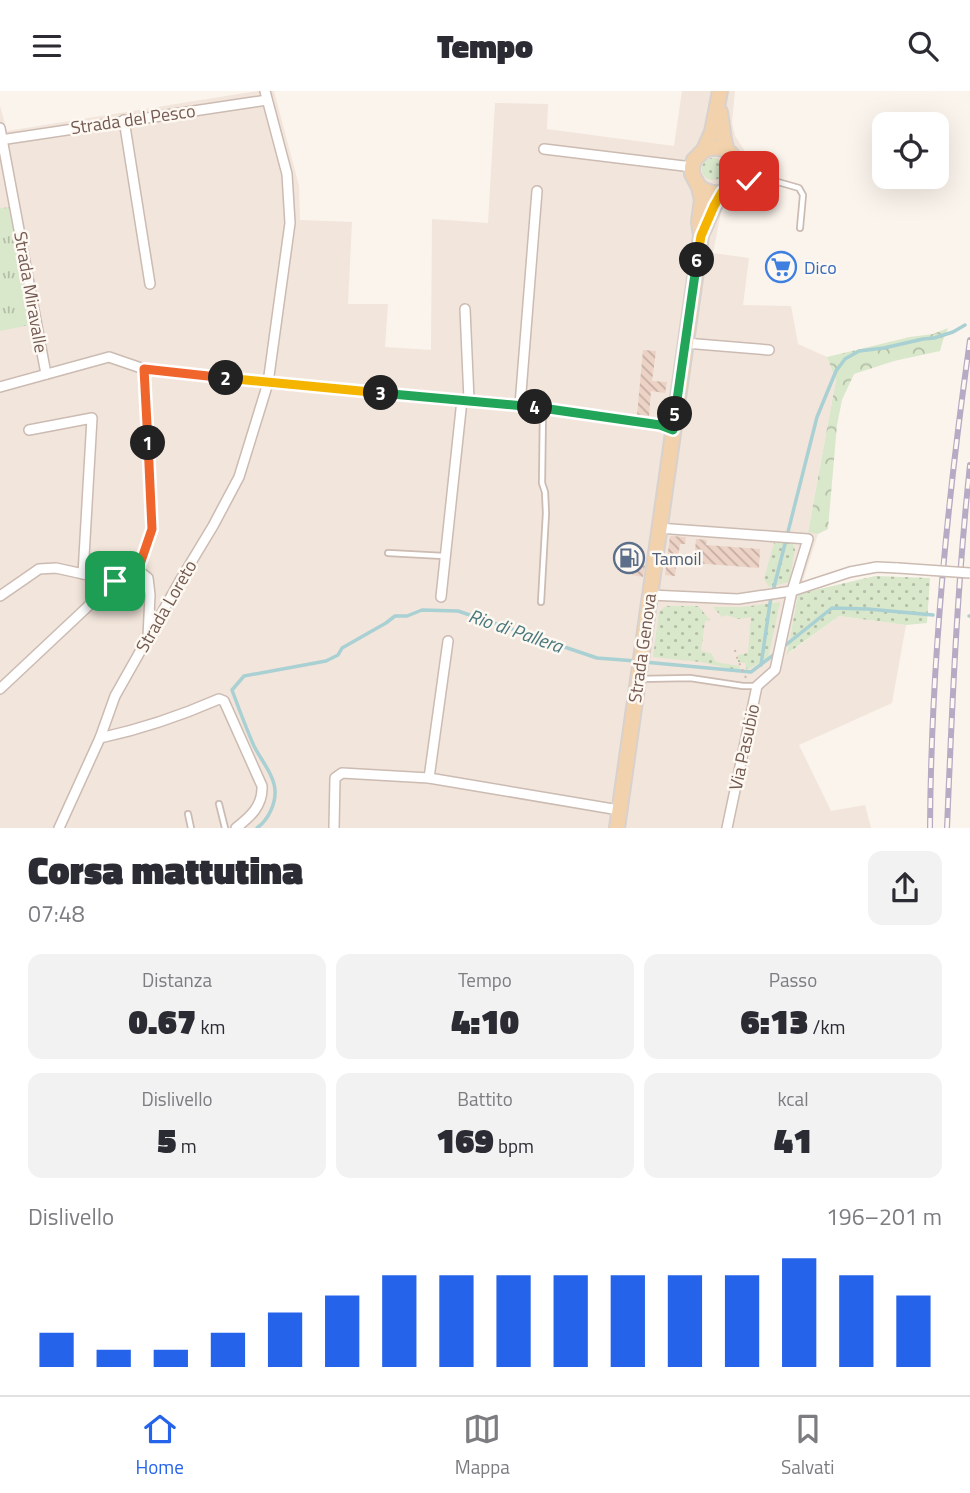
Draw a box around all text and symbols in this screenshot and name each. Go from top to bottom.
text: Tempo [437,22,533,70]
icon: menu [28,27,66,65]
icon: search [904,27,942,65]
street label: Strada del Pesco [69,97,197,141]
map controls [872,112,949,189]
button: locate [872,112,949,189]
pin [719,151,779,211]
icon: check [730,162,768,200]
street label: Strada Miravalle [7,229,55,355]
pin: 6 [680,243,714,277]
text: 6 [691,245,702,274]
supermarket icon: Dico [764,250,798,284]
place label: Dico [804,254,837,281]
pin: 2 [208,361,244,395]
text: 2 [220,363,231,392]
pin: 3 [364,375,398,411]
text: 3 [375,378,386,407]
pin: 4 [518,389,552,425]
text: 4 [529,392,540,421]
pin: 5 [658,397,692,431]
text: 5 [669,399,680,428]
pin: 1 [130,425,166,461]
text: 1 [142,428,153,457]
fuel station icon: Tamoil [612,541,646,575]
place label: Tamoil [652,545,702,572]
pin [85,551,145,611]
street label: Strada Loreto [129,555,203,657]
icon: arrive [96,562,134,600]
street label: Strada Genova [621,591,663,705]
water label: Rio di Pallera [465,600,568,660]
street label: Via Pasubio [722,701,766,793]
text: Corsa mattutina [28,841,303,899]
button: share [868,851,942,925]
text: 07:48 [28,896,85,931]
text: Distanza [142,965,212,994]
text: Tempo [458,965,512,994]
text: Passo [769,965,817,994]
text: 0.67 [129,994,196,1048]
text: 4:10 [451,994,519,1048]
text: 6:13 [741,994,808,1048]
text: km [196,1012,225,1041]
text: /km [808,1012,845,1041]
text: Dislivello [141,1084,213,1113]
text: Battito [457,1084,513,1113]
text: kcal [777,1084,809,1113]
text: 5 [157,1113,177,1167]
text: 169 [436,1113,494,1167]
text: 41 [774,1113,812,1167]
text: m [177,1131,197,1160]
text: bpm [494,1131,534,1160]
text: Dislivello [28,1199,114,1234]
text: 196–201 m [826,1199,942,1234]
tab: Home [136,1410,184,1481]
tab: Mappa [455,1410,510,1481]
tab: Salvati [781,1410,834,1481]

